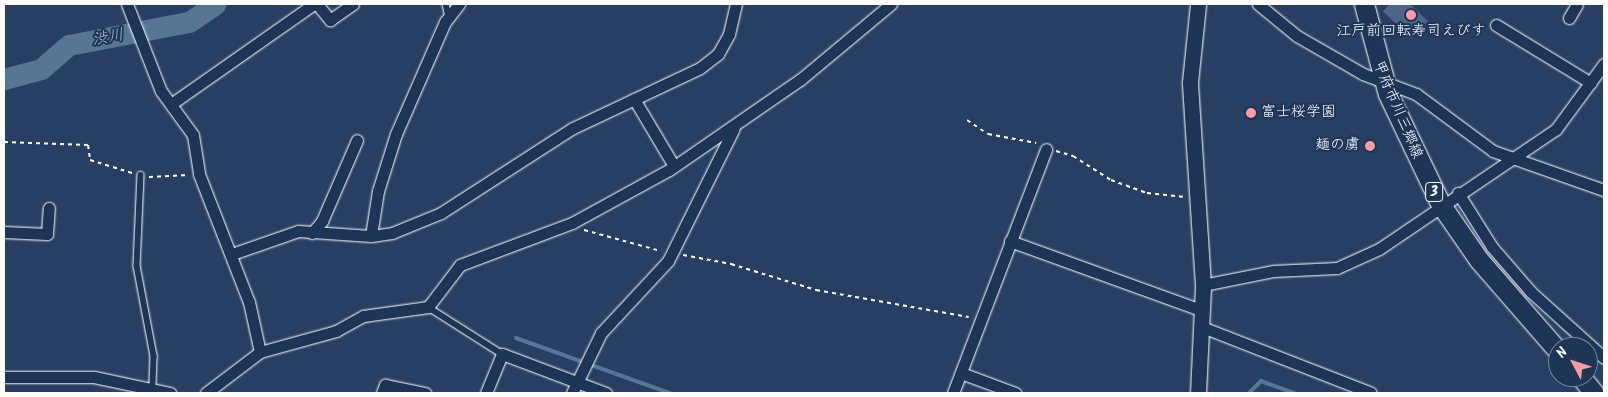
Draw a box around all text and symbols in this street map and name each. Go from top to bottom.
marker: 江戸前回転寿司えびす [1405,9,1417,21]
place label: 江戸前回転寿司えびす [1336,23,1486,41]
water label: 渋川 [90,26,126,50]
street label: 甲府市川三郷線 [1368,58,1426,162]
place label: 富士桜学園 [1261,104,1336,122]
marker: 富士桜学園 [1245,107,1257,119]
place label: 麺の虜 [1315,137,1360,155]
marker: 麺の虜 [1364,140,1376,152]
road number: 3 [1424,180,1444,203]
north arrow [1548,337,1598,387]
text: N [1551,343,1574,363]

